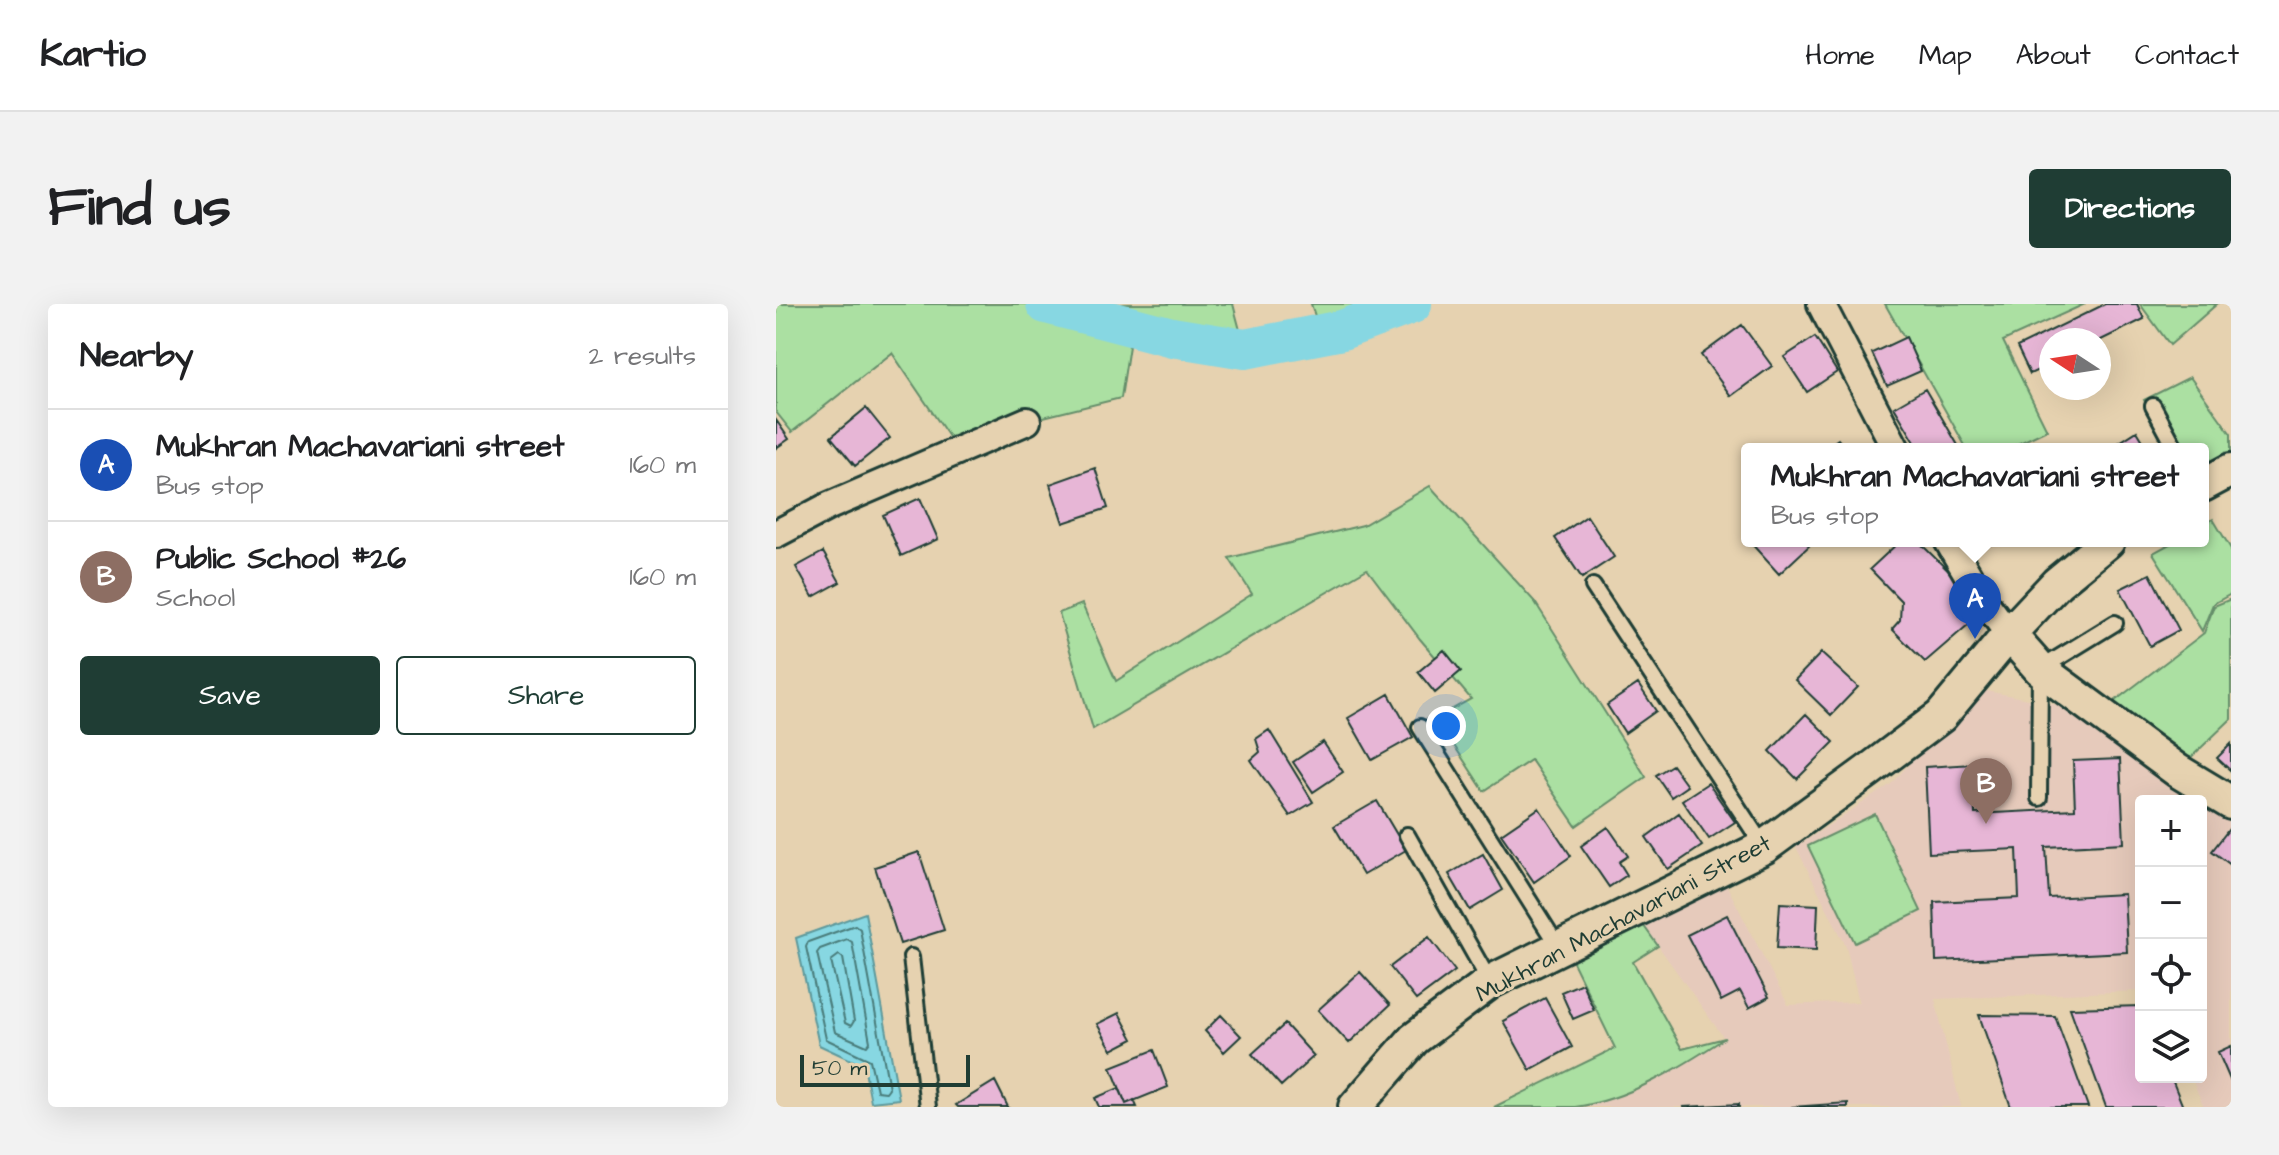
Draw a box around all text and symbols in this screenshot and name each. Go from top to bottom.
text: Kartio [40,29,146,81]
text: Home [1805,36,1875,75]
text: Map [1919,36,1972,75]
text: About [2016,36,2091,75]
text: Contact [2135,36,2239,75]
text: Find us [48,169,231,247]
button: Directions [2029,169,2231,248]
north arrow [2039,328,2111,400]
text: Nearby [80,332,194,380]
text: 2 results [588,338,696,374]
text: Mukhran Machavariani street [156,426,564,468]
popup [1741,443,2209,547]
text: A [98,447,114,483]
text: 160 m [629,447,696,483]
text: Mukhran Machavariani street [1771,456,2179,498]
text: Bus stop [156,468,264,504]
text: Bus stop [1771,498,1879,534]
text: Public School #26 [156,538,406,580]
text: B [97,559,115,595]
text: 160 m [629,559,696,595]
pin: A [1949,573,2001,639]
text: School [156,580,235,616]
button: Save [80,656,380,735]
button: Share [396,656,696,735]
your location [1426,706,1466,746]
pin: B [1960,758,2012,824]
map controls [2135,795,2207,1083]
button: + [2135,795,2207,867]
street label: Mukhran Machavariani Street [1470,826,1777,1011]
button: − [2135,867,2207,939]
button: locate [2135,939,2207,1011]
button: layers [2135,1011,2207,1083]
scale bar [800,1051,970,1087]
text: 50 m [812,1053,867,1084]

